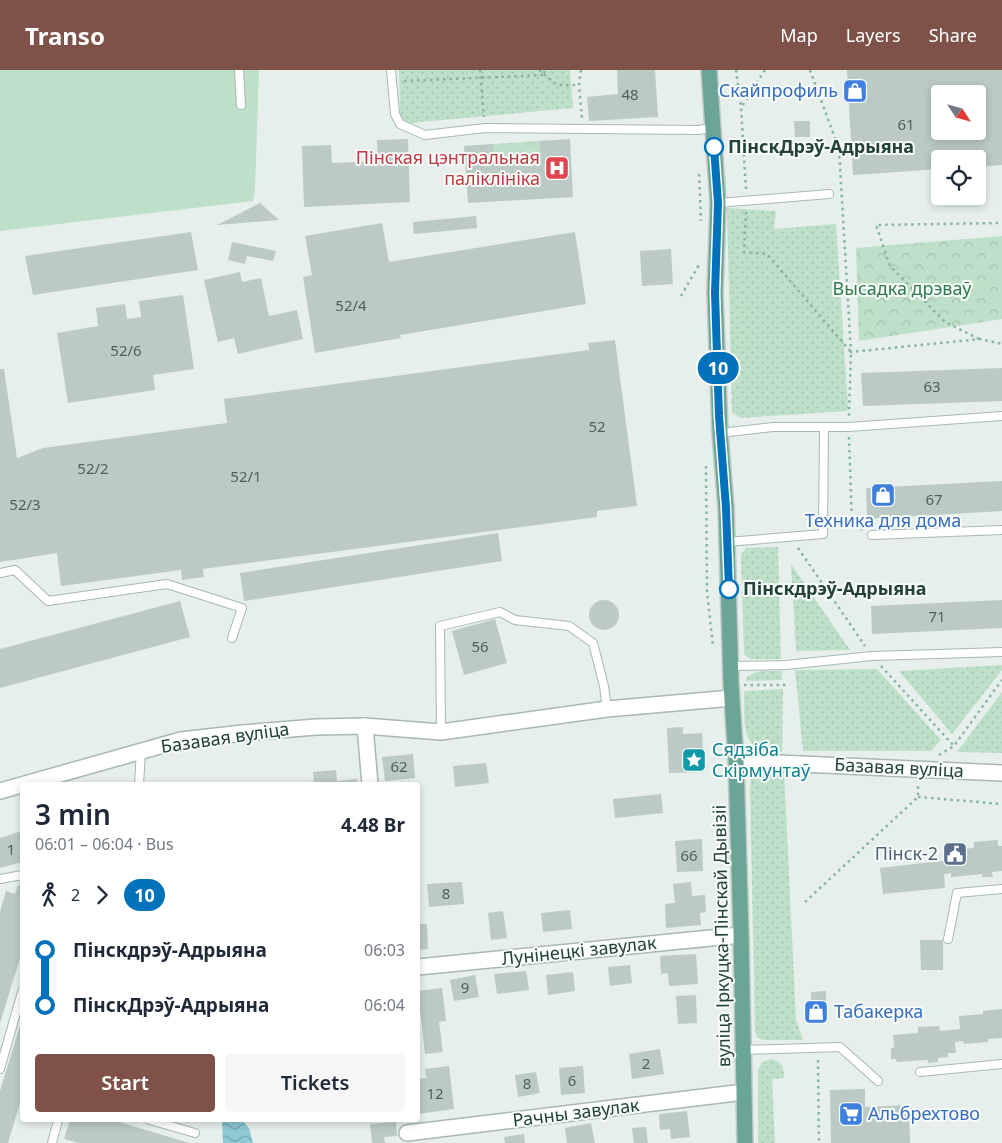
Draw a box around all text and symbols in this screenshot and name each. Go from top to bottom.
text: Transo [25,19,105,52]
text: Map [780,23,818,47]
text: Layers [846,23,901,47]
text: Share [929,23,977,47]
place label: Скайпрофиль [719,78,838,102]
shop icon: Скайпрофиль [842,78,868,104]
house number: 48 [621,84,639,104]
north arrow [931,85,986,140]
map controls [931,85,986,205]
house number: 61 [897,114,915,134]
place label: ПінскДрэў-Адрыяна [728,134,914,158]
marker: ПінскДрэў-Адрыяна [704,137,724,157]
place label: Пінская цэнтральная паліклініка [356,145,540,190]
button: locate [931,150,986,205]
hospital icon: Пінская цэнтральная паліклініка [544,155,570,181]
park label: Высадка дрэваў [833,276,972,300]
house number: 52/4 [335,295,367,315]
house number: 52/6 [110,340,142,360]
line badge: 10 [696,352,740,384]
text: 10 [708,356,728,380]
house number: 63 [923,376,941,396]
house number: 52 [588,416,606,436]
house number: 52/2 [77,458,109,478]
house number: 52/1 [230,466,262,486]
shop icon: Техника для дома [870,482,896,508]
house number: 67 [925,489,943,509]
house number: 52/3 [9,494,41,514]
place label: Техника для дома [805,508,961,532]
place label: Пінскдрэў-Адрыяна [743,576,927,600]
marker: Пінскдрэў-Адрыяна [719,579,739,599]
house number: 71 [928,606,946,626]
house number: 56 [471,636,489,656]
street label: Базавая вуліца [159,716,291,758]
place label: Сядзіба Скірмунтаў [712,737,811,782]
place icon: Сядзіба Скірмунтаў [681,747,707,773]
street label: Базавая вуліца [834,752,964,782]
house number: 62 [390,756,408,776]
text: 3 min [35,795,111,833]
street label: вуліца Іркуцка-Пінскай Дывізіі [707,805,735,1067]
text: 4.48 Br [341,812,405,838]
text: 06:01 – 06:04 · Bus [35,833,174,855]
house number: 1 [7,839,15,859]
place label: Пінск-2 [875,841,938,865]
public building icon: Пінск-2 [942,841,968,867]
house number: 66 [680,845,698,865]
icon: walk [35,881,63,909]
icon: forward [88,881,116,909]
text: 10 [134,883,155,907]
house number: 8 [442,883,450,903]
text: 2 [71,884,80,906]
street label: Лунінецкі завулак [500,930,658,970]
text: Пінскдрэў-Адрыяна [73,937,267,963]
text: 06:03 [364,939,405,961]
house number: 9 [461,977,469,997]
text: ПінскДрэў-Адрыяна [73,992,269,1018]
text: 06:04 [364,994,405,1016]
shop icon: Табакерка [803,999,829,1025]
place label: Табакерка [834,999,923,1023]
house number: 2 [642,1053,650,1073]
button: Start [35,1054,215,1112]
button: Tickets [225,1054,405,1112]
house number: 6 [568,1070,576,1090]
house number: 8 [523,1073,531,1093]
house number: 12 [426,1083,444,1103]
street label: Рачны завулак [511,1092,641,1132]
supermarket icon: Альбрехтово [838,1101,864,1127]
place label: Альбрехтово [868,1101,980,1125]

